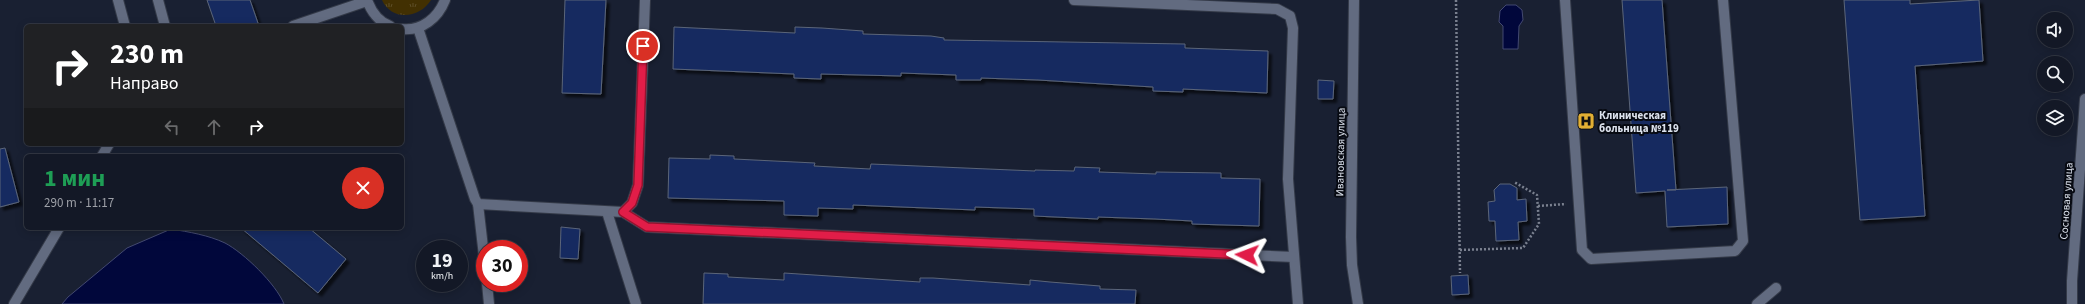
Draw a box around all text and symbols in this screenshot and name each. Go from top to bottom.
map controls [2037,12,2073,136]
button: sound [2037,12,2073,48]
pin [626,29,660,63]
text: 230 m [110,34,184,74]
icon: arrive [632,35,654,57]
icon: right [44,40,96,92]
button: search [2037,56,2073,92]
text: Направо [110,71,178,96]
button: layers [2037,100,2073,136]
street label: Ивановская улица [1332,108,1349,196]
place label: Клиническая больница №119 [1599,108,1679,136]
hospital icon: Клиническая больница №119 [1576,111,1596,131]
icon: left [161,116,183,138]
icon: ahead [203,116,225,138]
icon: right [245,116,267,138]
text: 1 мин [44,161,105,196]
street label: Сосновая улица [2056,162,2077,240]
button: close [342,167,384,209]
text: 290 m · 11:17 [44,194,114,212]
position arrow [1226,234,1268,276]
speed limit sign: 30 [476,240,528,292]
text: 19 [431,247,453,275]
text: km/h [431,269,453,283]

